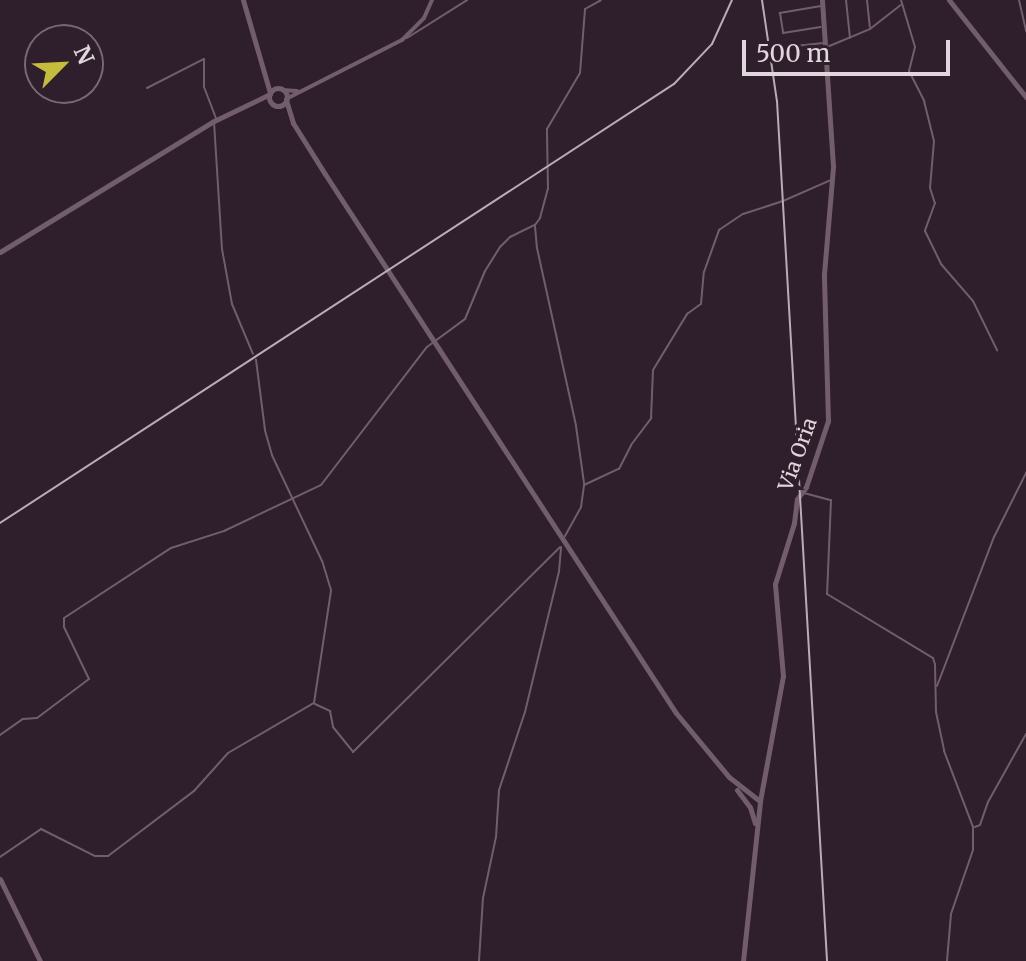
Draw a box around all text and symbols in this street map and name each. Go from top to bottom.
north arrow [24,24,104,104]
scale bar [746,24,954,74]
text: 500 m [756,38,830,69]
text: N [68,41,100,69]
street label: Via Oria [773,414,821,494]

